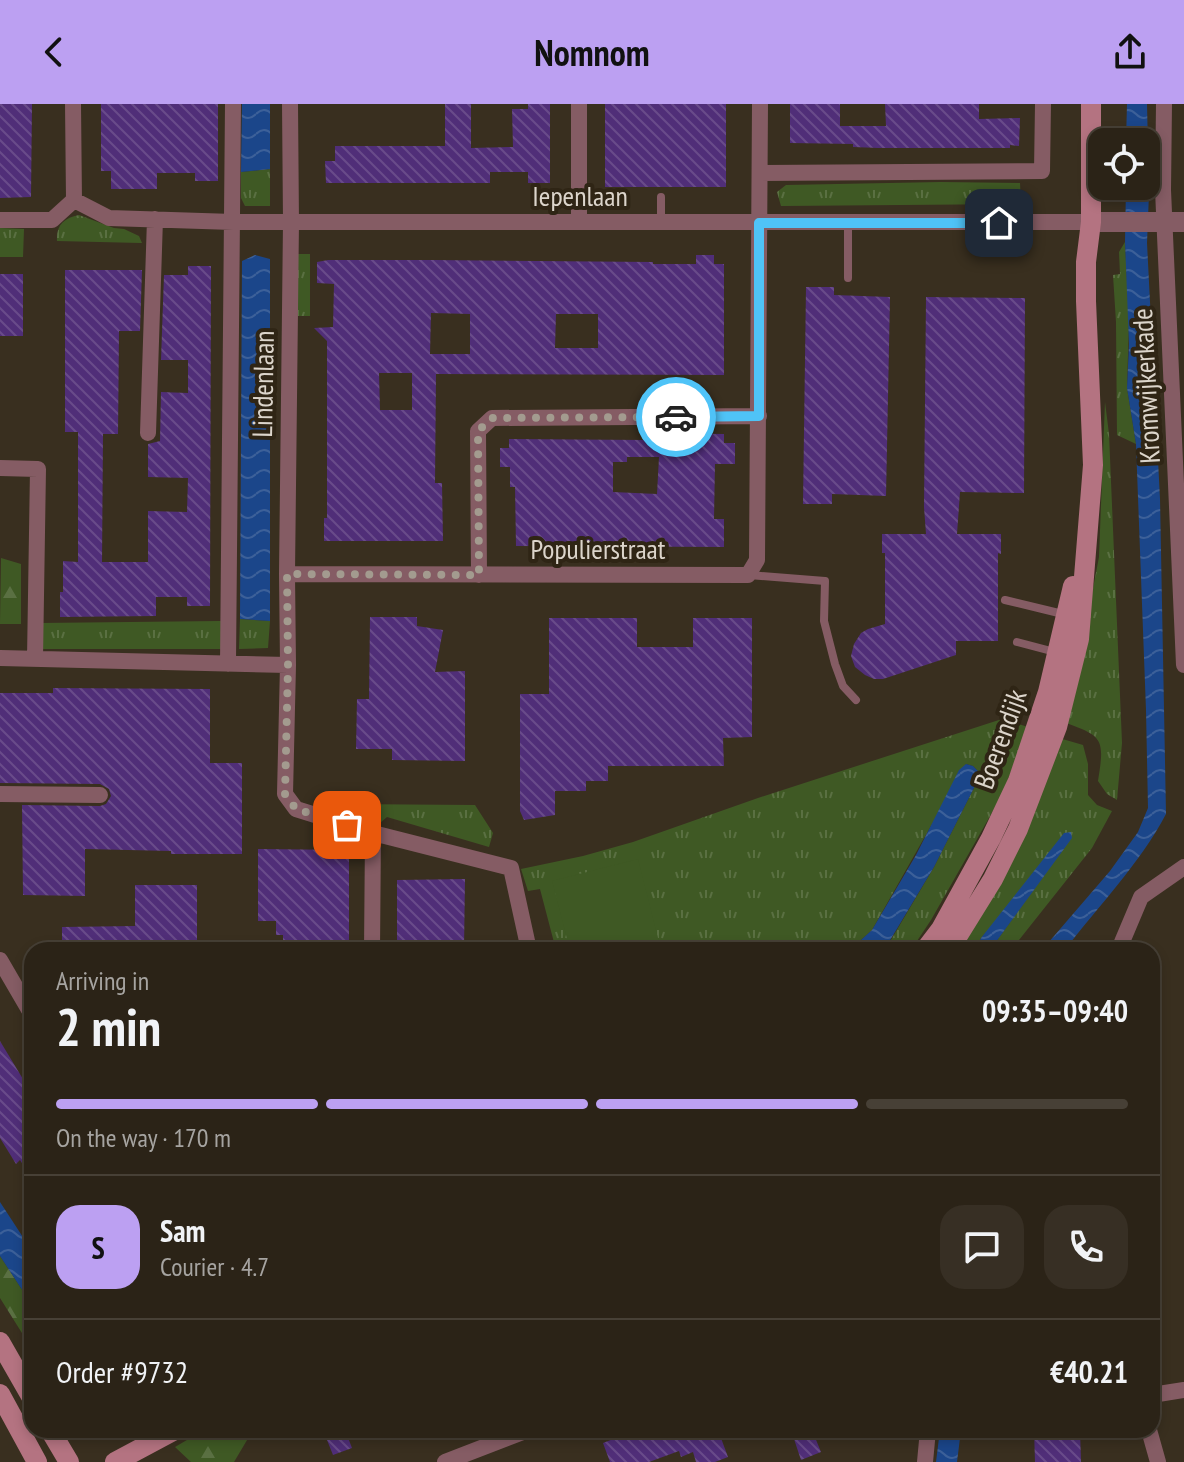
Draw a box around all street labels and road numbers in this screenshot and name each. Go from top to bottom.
street label: Iepenlaan [532,177,628,214]
street label: Kromwijkerkade [1123,307,1168,465]
street label: Lindenlaan [243,330,282,438]
street label: Populierstraat [530,530,666,567]
street label: Boerendijk [964,684,1035,794]

